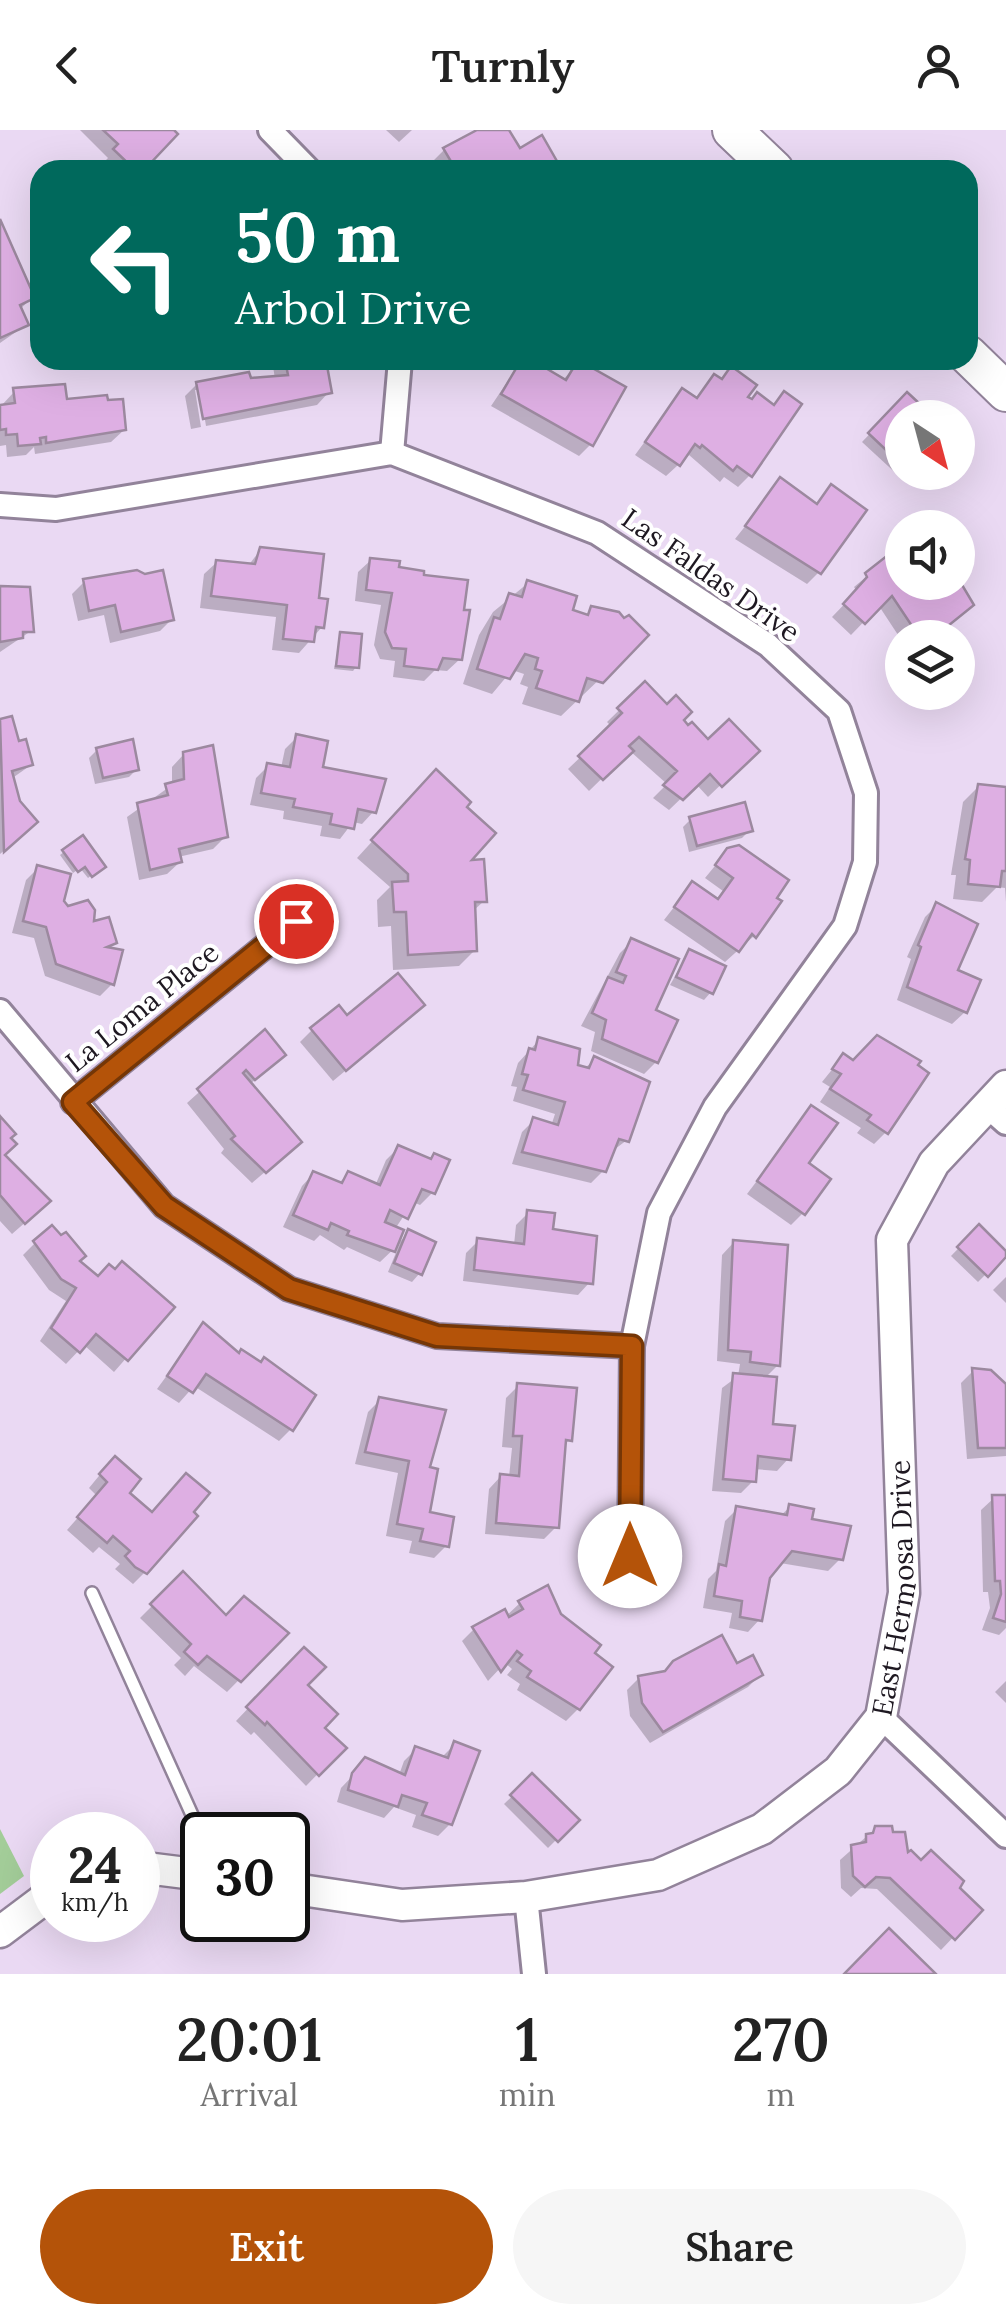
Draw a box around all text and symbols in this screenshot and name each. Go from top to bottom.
text: Turnly [431,37,575,94]
icon: back [40,38,95,93]
icon: person [911,38,966,93]
text: 50 m [235,192,400,281]
icon: left [70,200,200,330]
text: Arbol Drive [235,279,472,336]
north arrow [885,400,975,490]
map controls [885,400,975,710]
street label: Las Faldas Drive [615,500,807,650]
button: sound [885,510,975,600]
button: layers [885,620,975,710]
pin [254,879,339,964]
icon: arrive [269,894,324,949]
street label: La Loma Place [58,934,226,1080]
street label: East Hermosa Drive [864,1459,924,1719]
position arrow [578,1504,682,1608]
speed limit sign: 30 [180,1812,310,1942]
text: 24 [68,1833,122,1897]
text: km/h [61,1886,129,1918]
text: 20:01 [176,2001,322,2077]
text: 1 [515,2001,539,2077]
text: 270 [732,2001,830,2077]
text: Arrival [200,2074,298,2115]
text: min [499,2074,556,2115]
text: m [767,2074,795,2115]
button: Exit [40,2189,493,2304]
button: Share [513,2189,966,2304]

